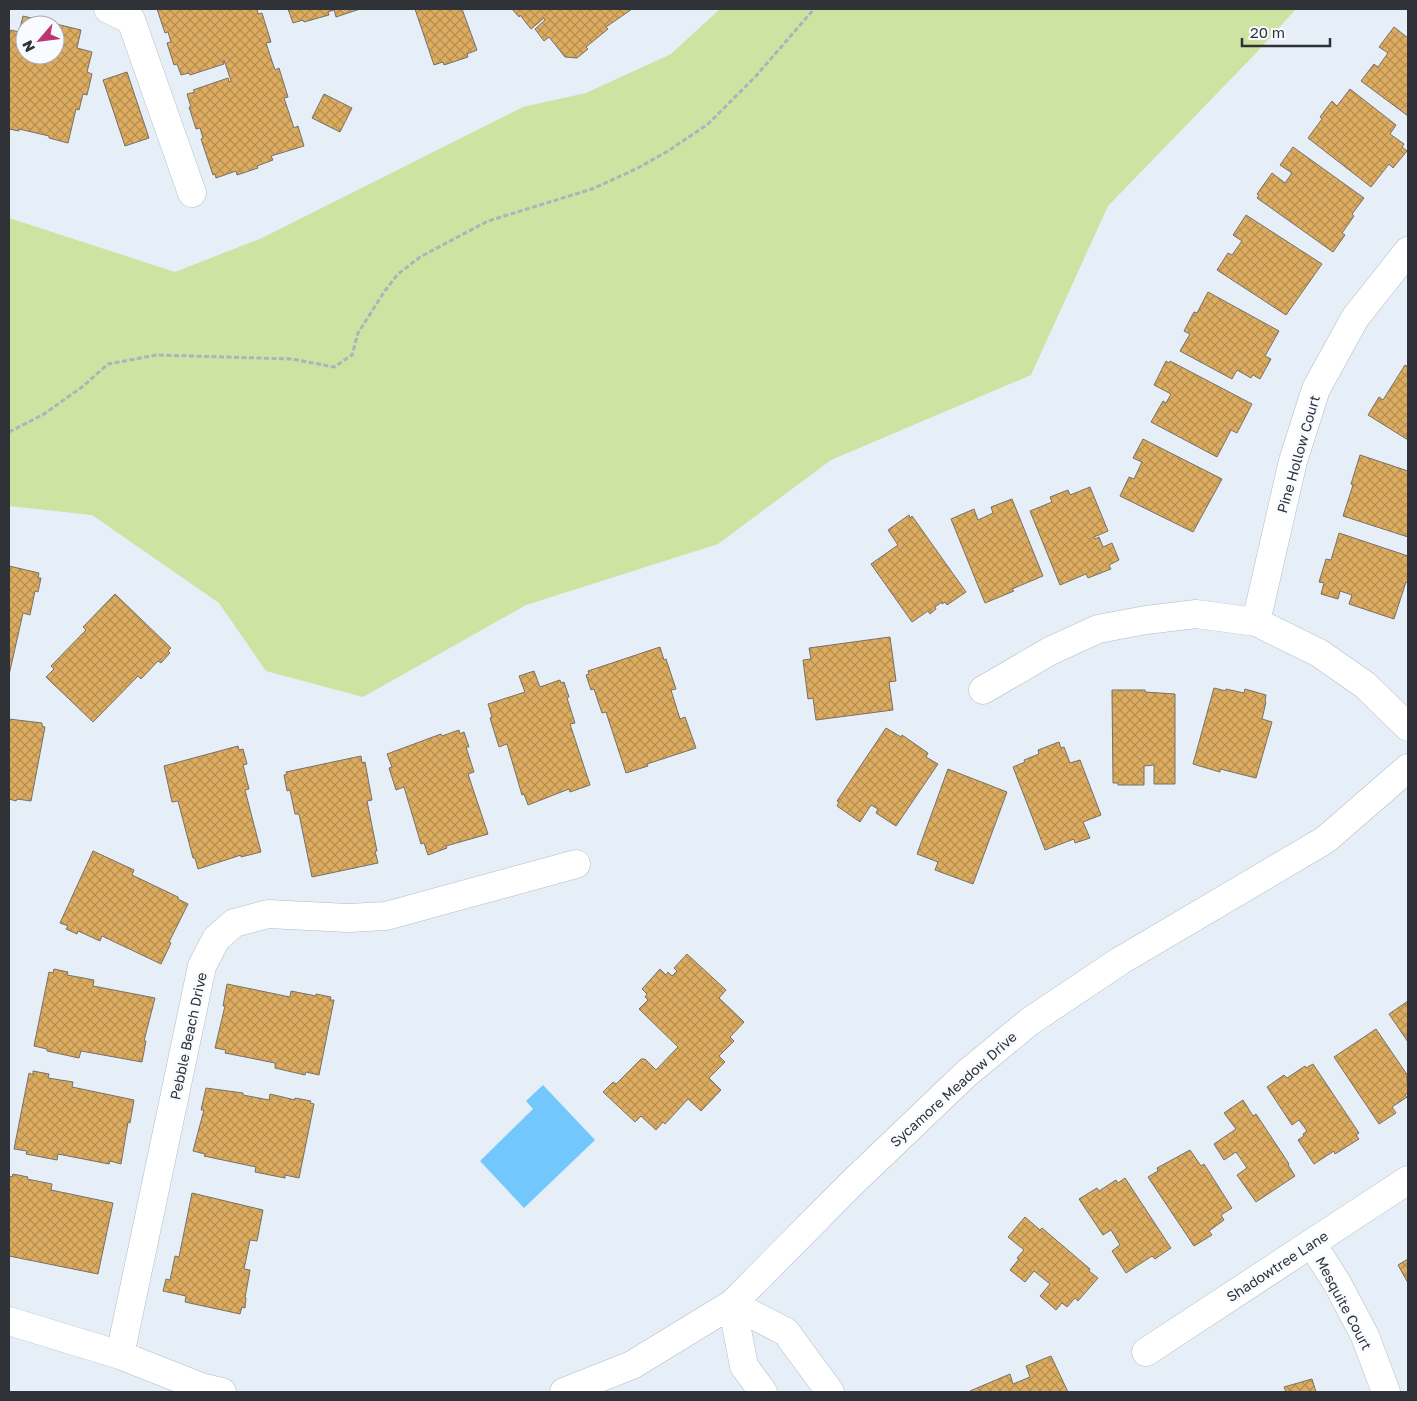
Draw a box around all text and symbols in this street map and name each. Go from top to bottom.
north arrow [15,15,65,65]
scale bar [1242,15,1330,47]
text: 20 m [1250,23,1285,41]
text: N [18,38,38,55]
street label: Pine Hollow Court [1273,393,1323,515]
street label: Pebble Beach Drive [166,971,210,1101]
street label: Sycamore Meadow Drive [886,1028,1020,1150]
street label: Shadowtree Lane [1223,1227,1331,1305]
street label: Mesquite Court [1312,1253,1376,1353]

